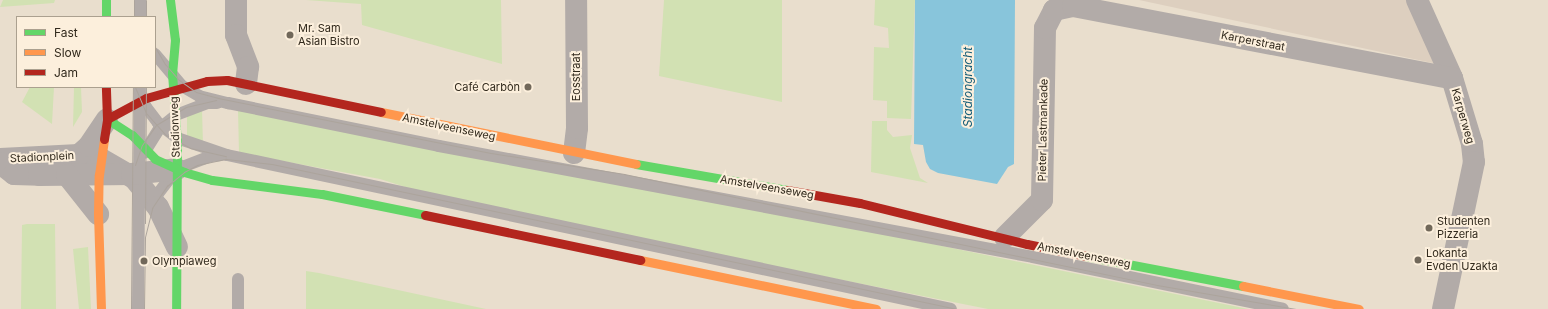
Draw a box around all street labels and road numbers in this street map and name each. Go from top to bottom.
street label: Karperstraat [1220,28,1286,54]
street label: Eosstraat [569,53,583,101]
street label: Pieter Lastmankade [1036,79,1050,181]
street label: Karperweg [1449,87,1477,145]
street label: Stadionweg [167,96,183,158]
street label: Amstelveenseweg [401,111,497,143]
street label: Stadionplein [10,149,74,165]
street label: Amstelveenseweg [719,172,815,202]
street label: Amstelveenseweg [1036,239,1132,271]

